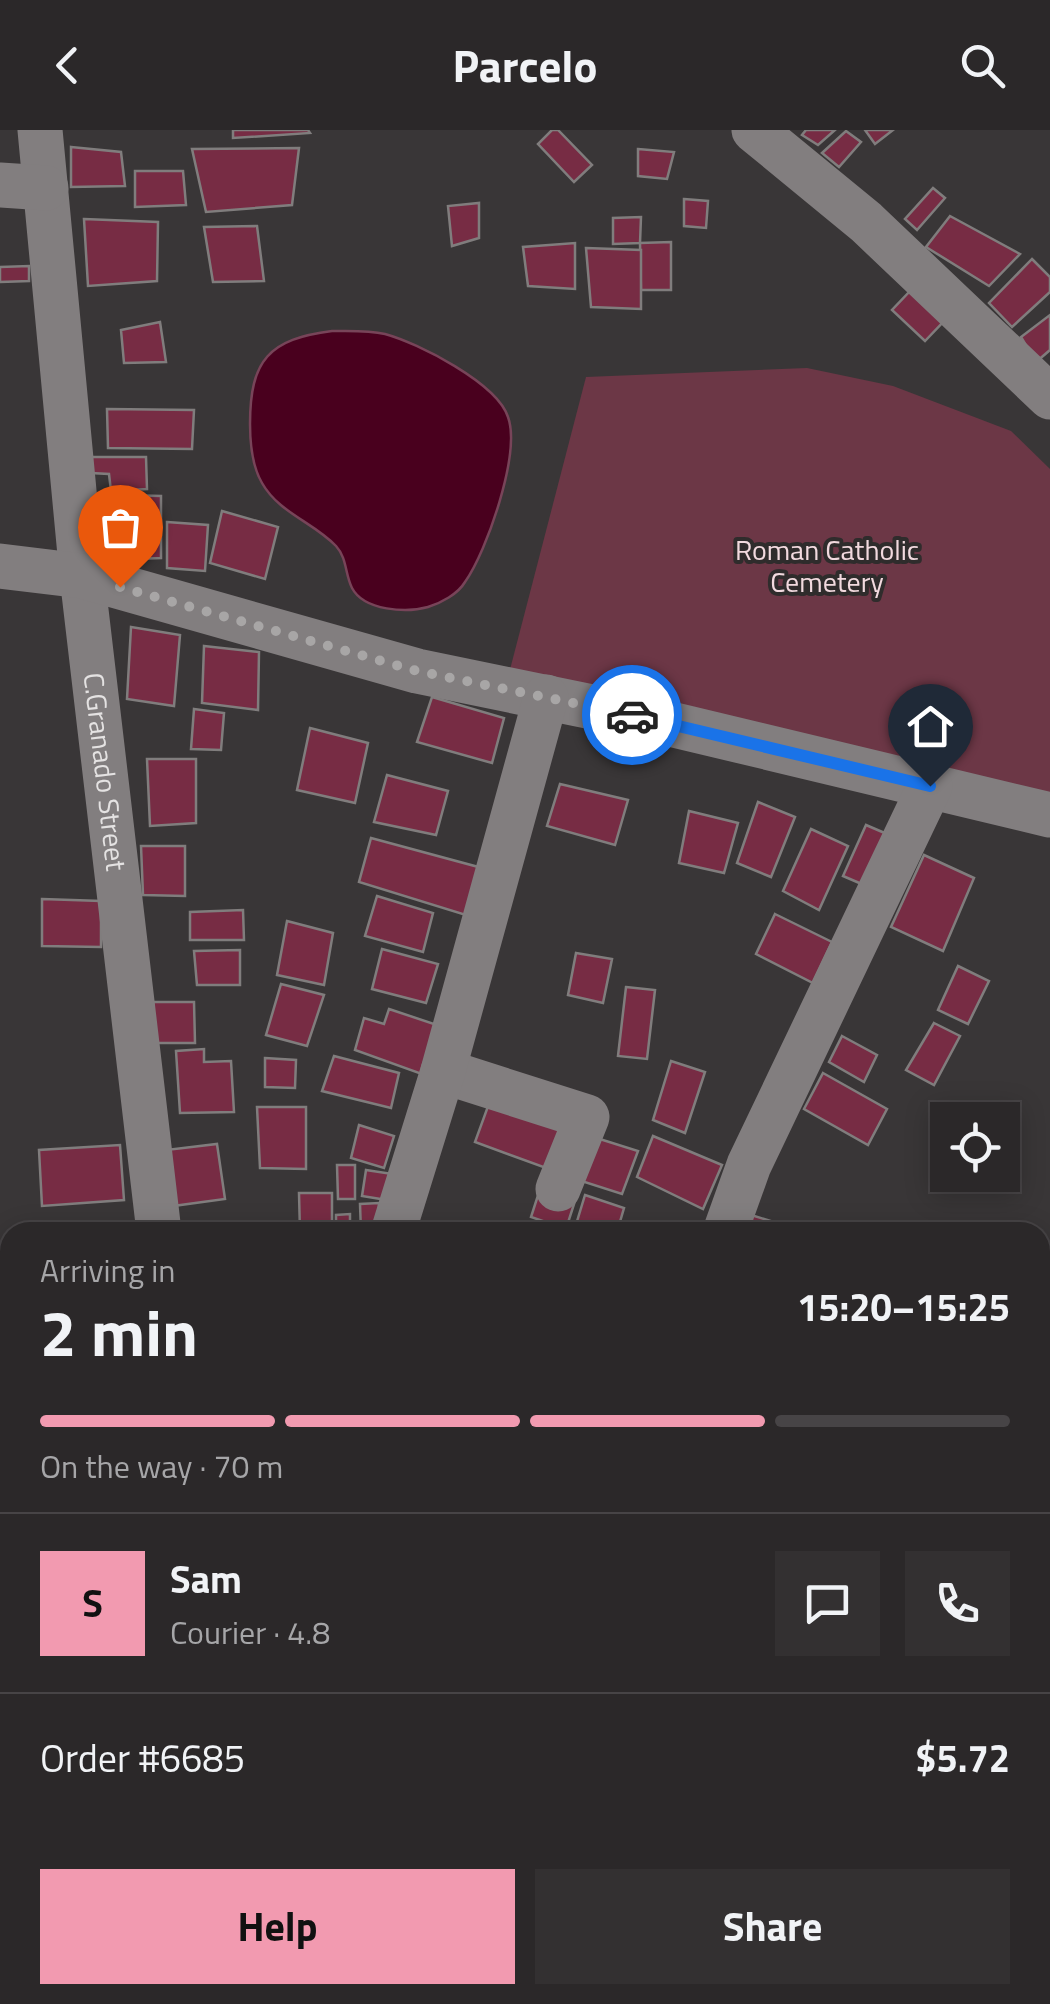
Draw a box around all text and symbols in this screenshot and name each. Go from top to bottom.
text: Parcelo [453,31,597,99]
icon: back [40,38,95,93]
icon: search [955,38,1010,93]
pin [78,485,163,588]
icon: bag [93,500,148,555]
park label: Roman Catholic Cemetery [735,528,919,603]
courier [582,665,682,765]
street label: C.Granado Street [73,670,138,873]
pin [888,684,973,787]
icon: car [605,688,660,743]
icon: home [903,699,958,754]
map controls [930,1102,1020,1192]
button: locate [930,1102,1020,1192]
text: Arriving in [40,1246,176,1294]
text: 15:20–15:25 [797,1278,1010,1336]
text: 2 min [40,1282,198,1381]
text: On the way · 70 m [40,1442,283,1490]
text: Sam [170,1550,242,1608]
button: chat [775,1551,880,1656]
button: phone [905,1551,1010,1656]
text: S [82,1574,103,1632]
text: Courier · 4.8 [170,1608,330,1656]
text: Order #6685 [40,1729,245,1787]
text: $5.72 [915,1729,1010,1787]
button: Help [40,1869,515,1984]
button: Share [535,1869,1010,1984]

